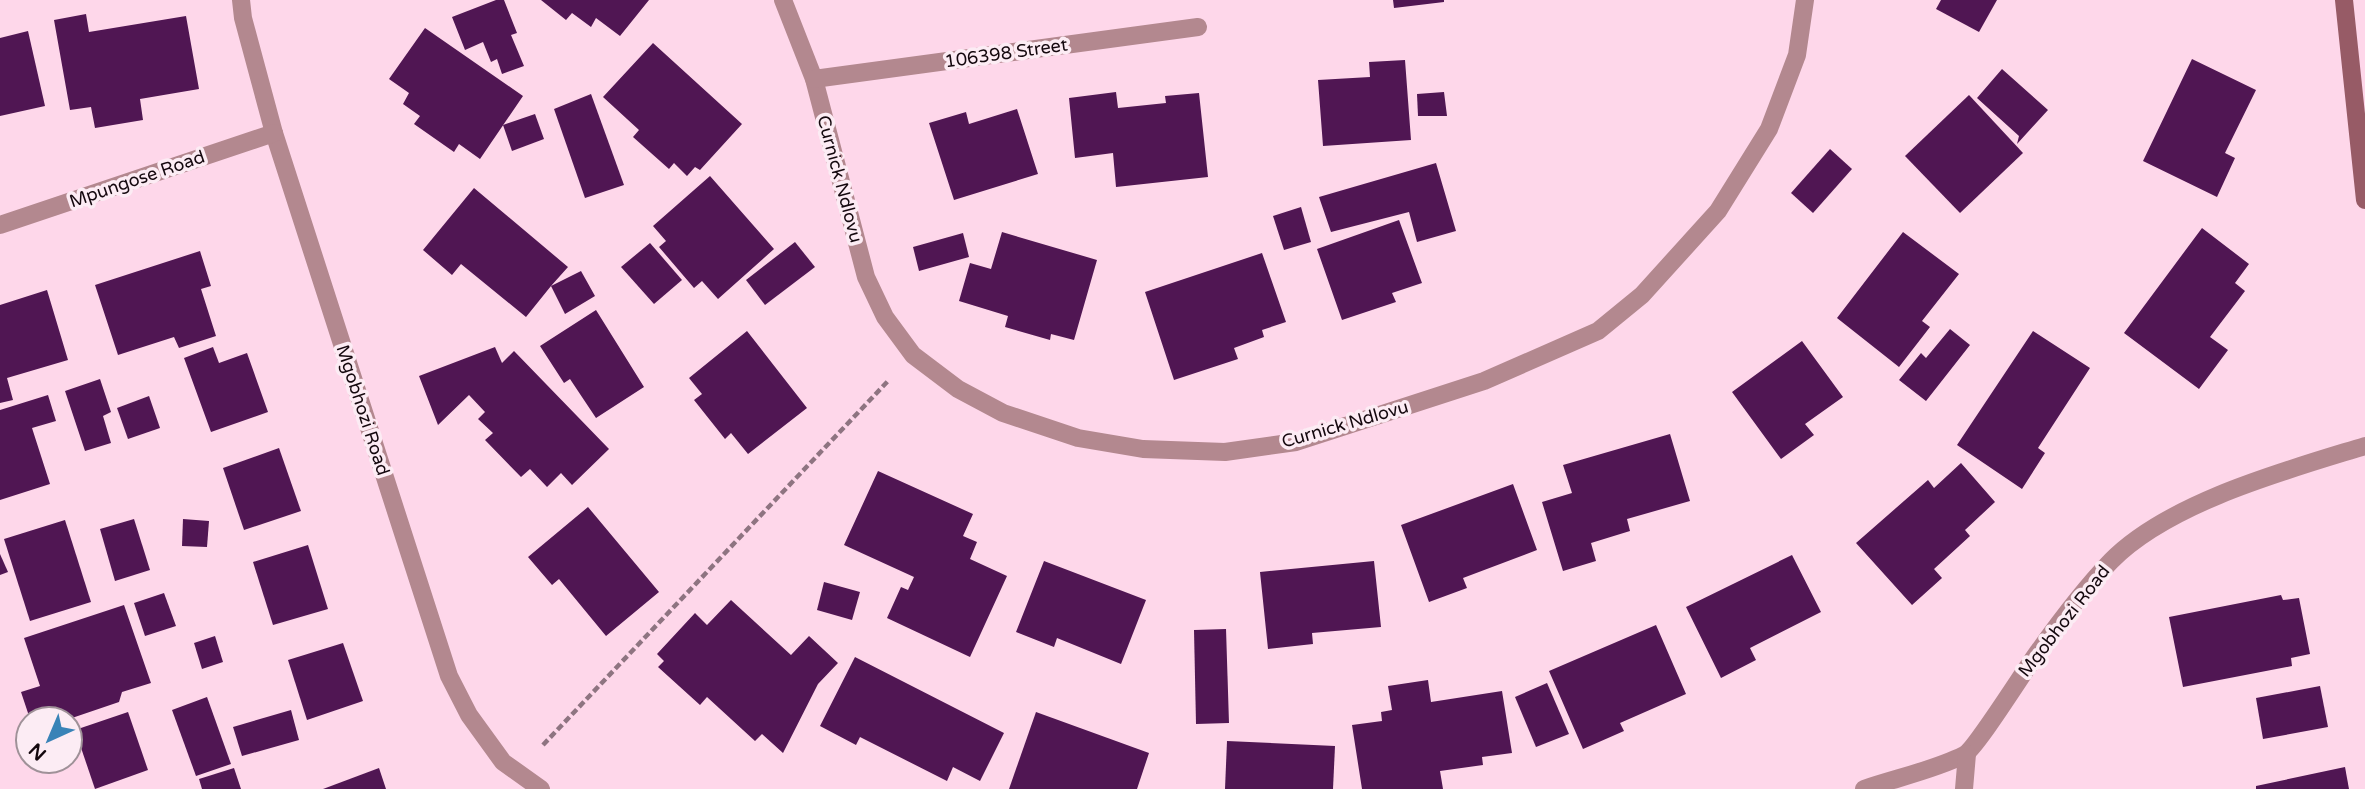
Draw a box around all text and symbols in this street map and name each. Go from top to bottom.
street label: 106398 Street [943,33,1069,73]
street label: Curnick Ndlovu [812,113,868,245]
street label: Mpungose Road [67,146,207,212]
street label: Mgobhozi Road [332,342,394,478]
street label: Curnick Ndlovu [1279,395,1411,453]
street label: Mgobhozi Road [2013,561,2115,681]
north arrow [14,705,84,775]
text: N [25,738,51,765]

